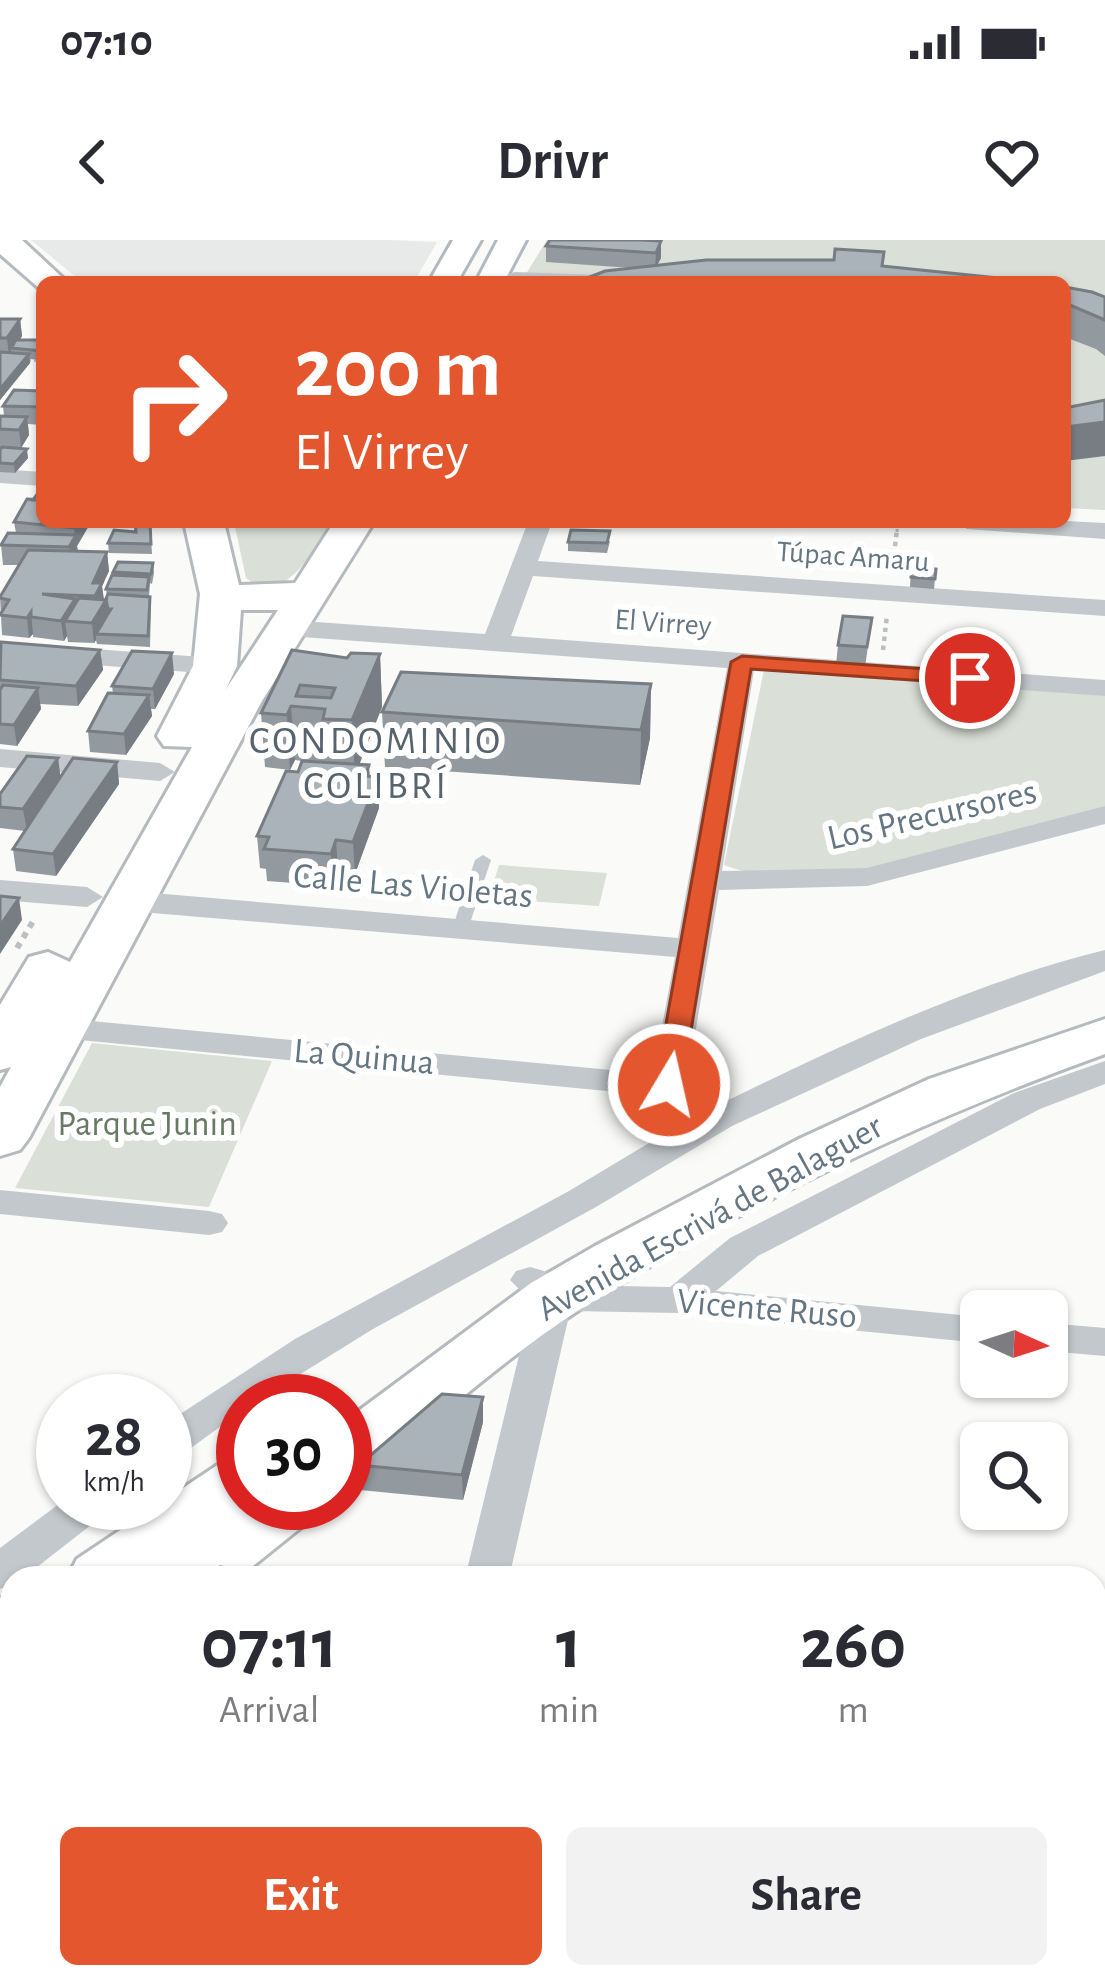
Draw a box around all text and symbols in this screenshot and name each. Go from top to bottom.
text: 07:10 [60,19,153,64]
icon: back [60,129,126,195]
icon: heart [979,129,1045,195]
text: Drivr [497,135,608,189]
icon: right [96,324,252,480]
text: 200 m [294,328,502,412]
text: El Virrey [294,426,469,480]
street label: Túpac Amaru [776,537,930,577]
street label: El Virrey [614,605,713,641]
pin [919,627,1021,729]
icon: arrive [937,645,1003,711]
district label: CONDOMINIO COLIBRÍ [249,722,503,806]
street label: Los Precursores [824,773,1040,857]
street label: Calle Las Violetas [292,858,534,914]
position arrow [606,1022,732,1148]
street label: La Quinua [292,1033,436,1081]
park label: Parque Junin [57,1106,237,1142]
street label: Avenida Escrivá de Balaguer [531,1108,889,1328]
street label: Vicente Ruso [676,1283,858,1335]
north arrow [960,1290,1068,1398]
map controls [960,1290,1068,1530]
speed limit sign: 30 [216,1374,372,1530]
text: 28 [85,1407,143,1467]
button: search [960,1422,1068,1530]
text: km/h [83,1467,145,1497]
text: 07:11 [201,1609,338,1681]
text: 1 [556,1609,582,1681]
text: 260 [800,1609,906,1681]
text: Arrival [219,1691,319,1730]
text: min [538,1691,599,1730]
text: m [838,1691,869,1730]
button: Exit [60,1827,542,1965]
button: Share [566,1827,1047,1965]

